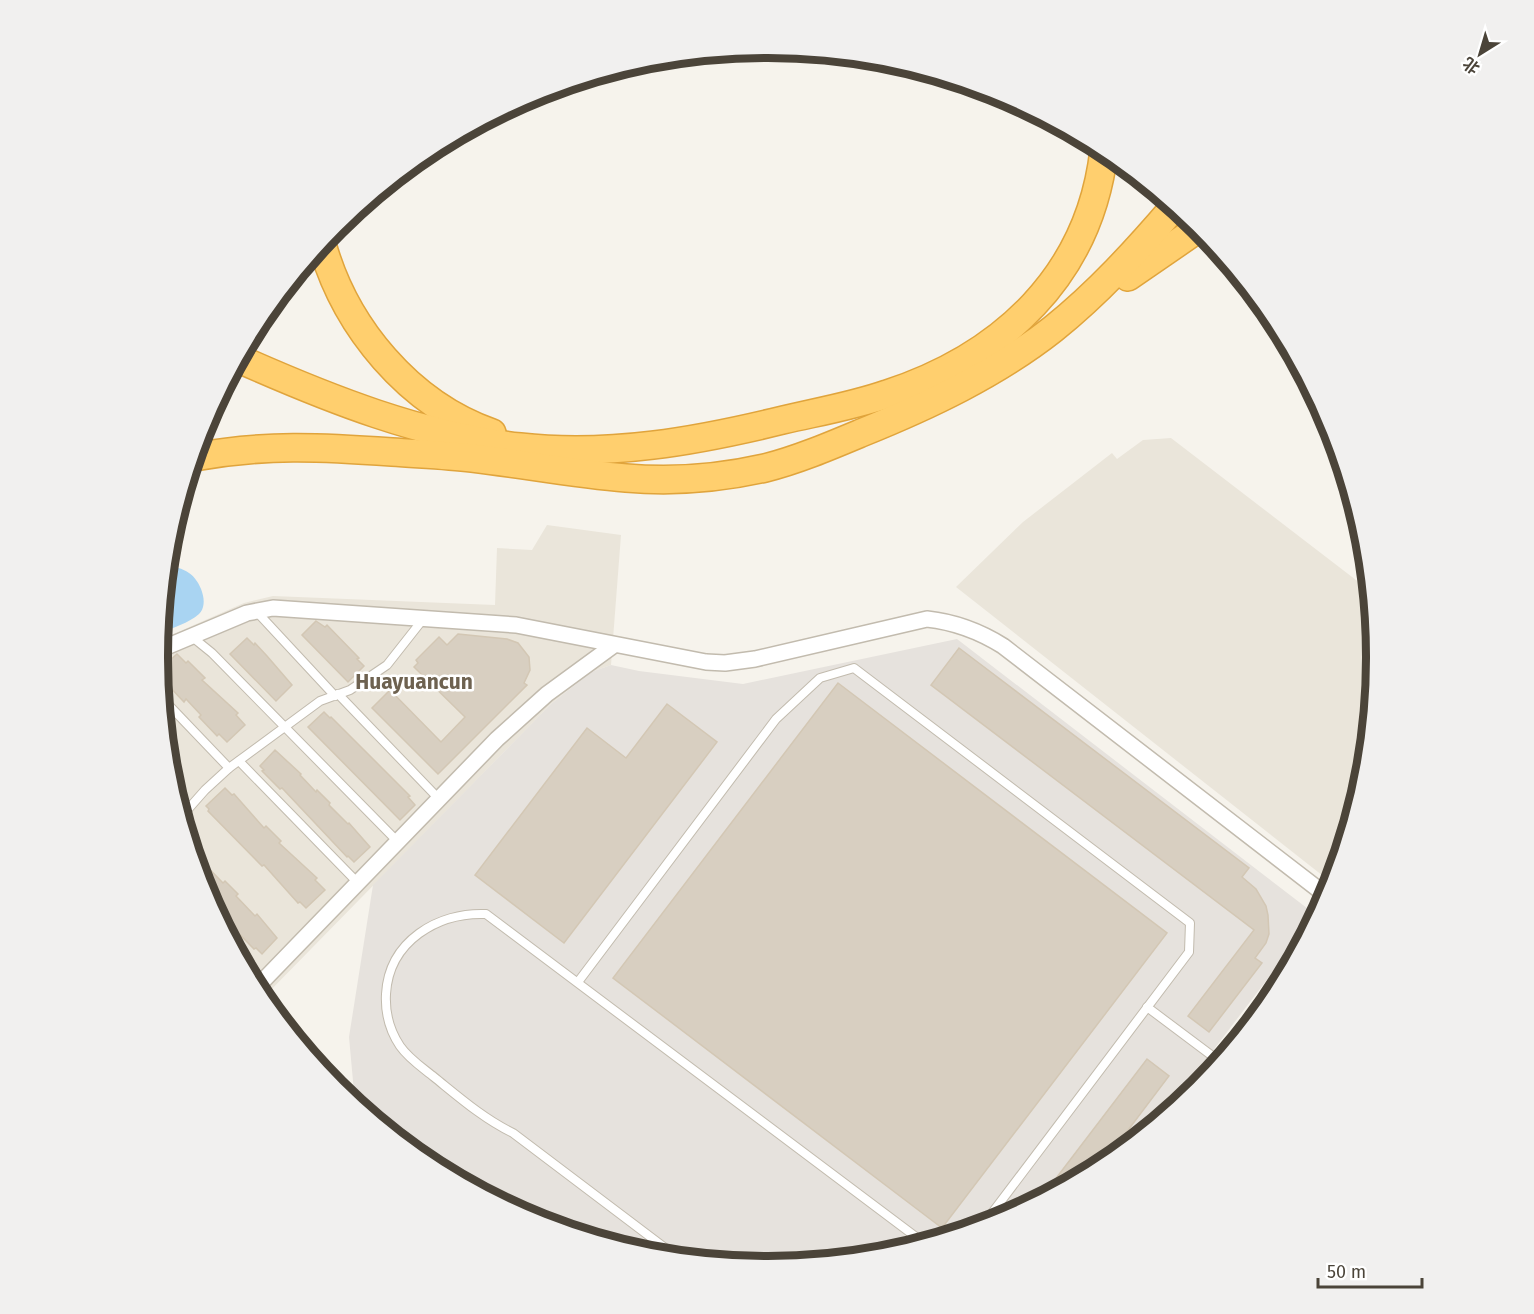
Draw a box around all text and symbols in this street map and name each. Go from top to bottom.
north arrow [1450,24,1510,84]
text: 北 [1459,53,1483,78]
district label: Huayuancun [355,669,473,695]
scale bar [1318,1251,1422,1289]
text: 50 m [1327,1261,1366,1283]

